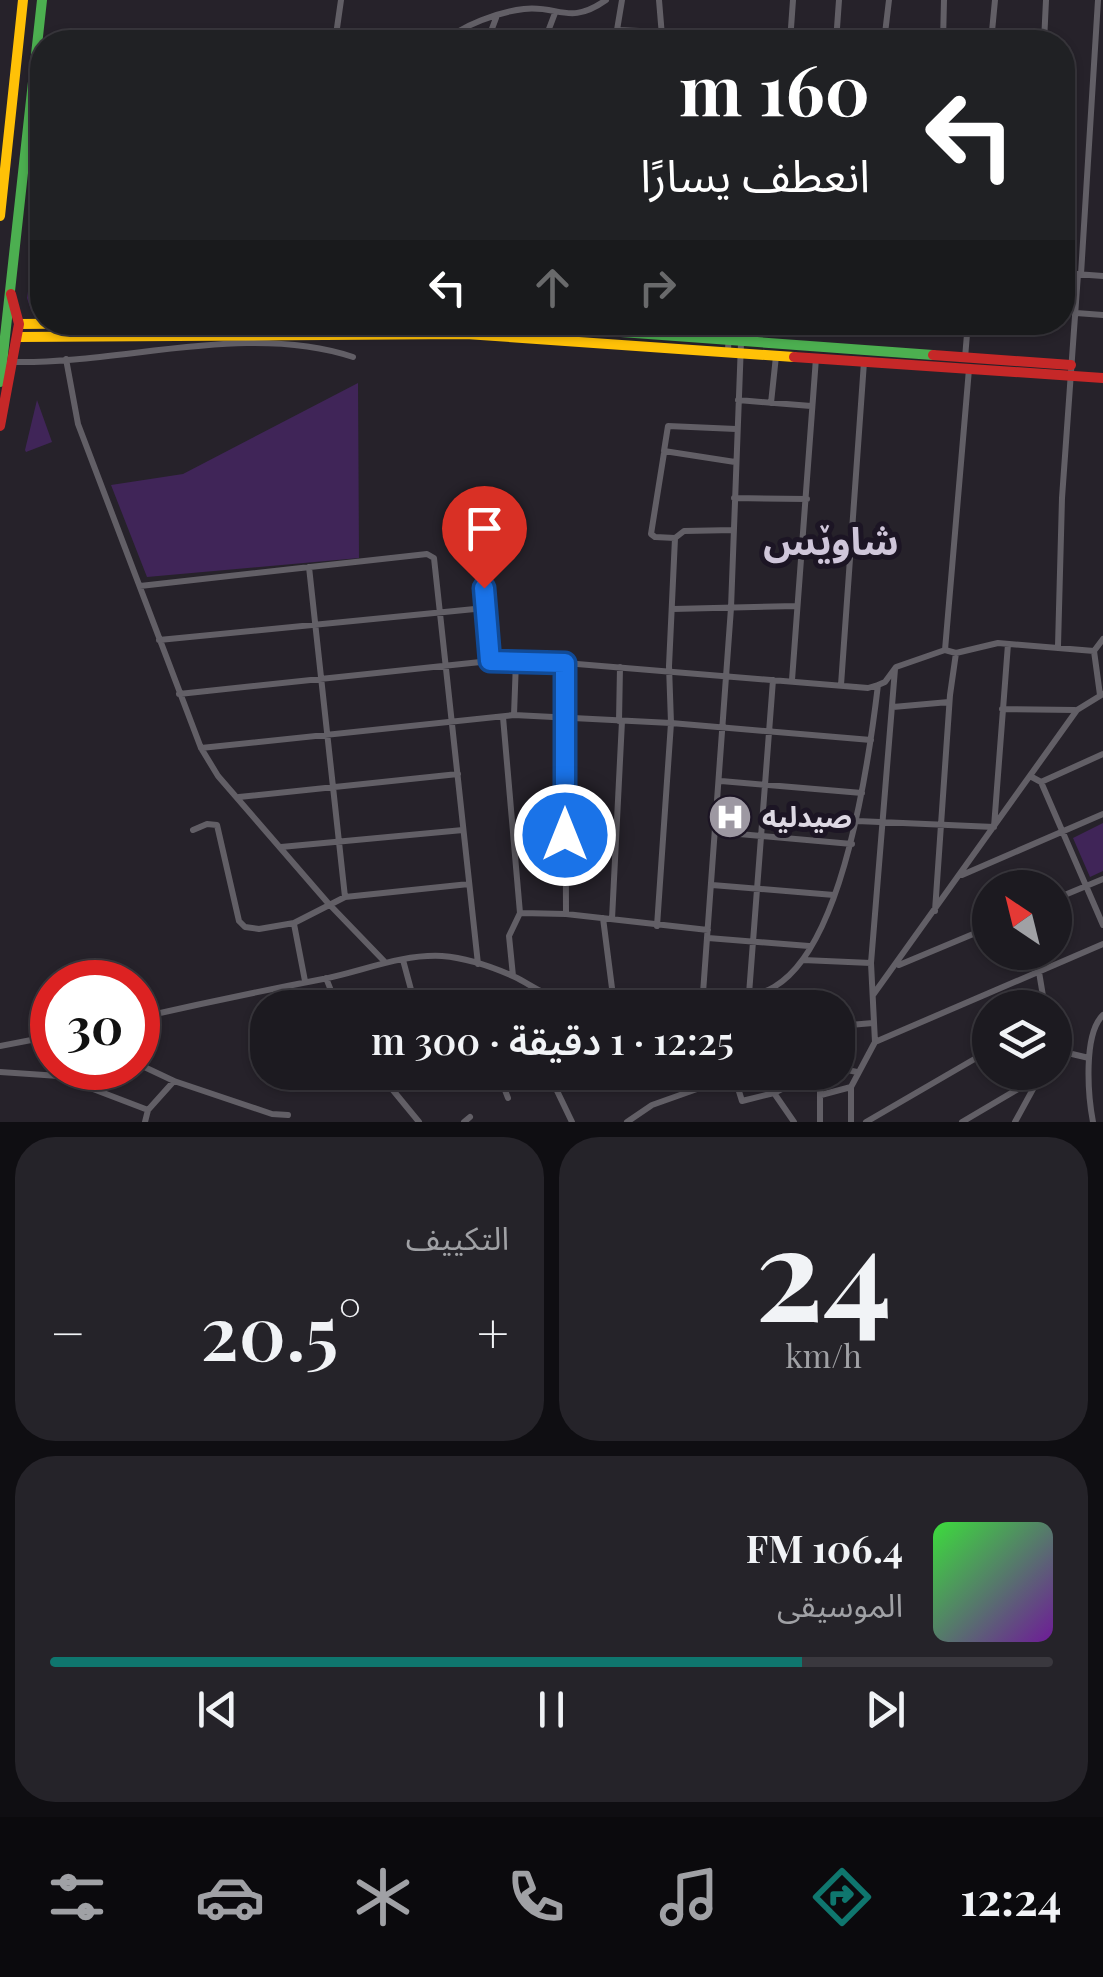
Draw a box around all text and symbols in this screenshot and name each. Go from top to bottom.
text: 160 m [679,40,870,134]
icon: left [905,70,1035,200]
text: انعطف يسارًا [640,143,870,203]
icon: left [420,260,475,315]
icon: ahead [525,260,580,315]
icon: right [630,260,685,315]
pin [442,486,527,589]
icon: arrive [457,501,512,556]
district label: شاوێس [763,514,899,565]
position arrow [513,783,617,887]
hospital icon: صیدلیە [707,794,753,840]
place label: صیدلیە [762,797,852,834]
north arrow [972,870,1072,970]
map controls [972,870,1072,1090]
speed limit sign: 30 [30,960,160,1090]
button: layers [972,990,1072,1090]
text: 12:25 · 1 دقيقة · 300 m [371,1014,734,1065]
text: 24 [755,1181,892,1355]
text: التكييف [406,1215,509,1258]
text: 20.5° [200,1280,362,1380]
text: − [50,1294,86,1368]
text: + [477,1294,509,1368]
text: km/h [785,1333,862,1376]
text: 106.4 FM [746,1522,903,1573]
text: الموسيقى [777,1582,903,1625]
icon: previous [190,1682,245,1737]
icon: pause [524,1682,579,1737]
icon: next [858,1682,913,1737]
icon: filters [42,1862,112,1932]
icon: car [195,1862,265,1932]
icon: climate [348,1862,418,1932]
icon: phone [501,1862,571,1932]
icon: music [654,1862,724,1932]
icon: directions [807,1862,877,1932]
text: 12:24 [960,1867,1061,1927]

